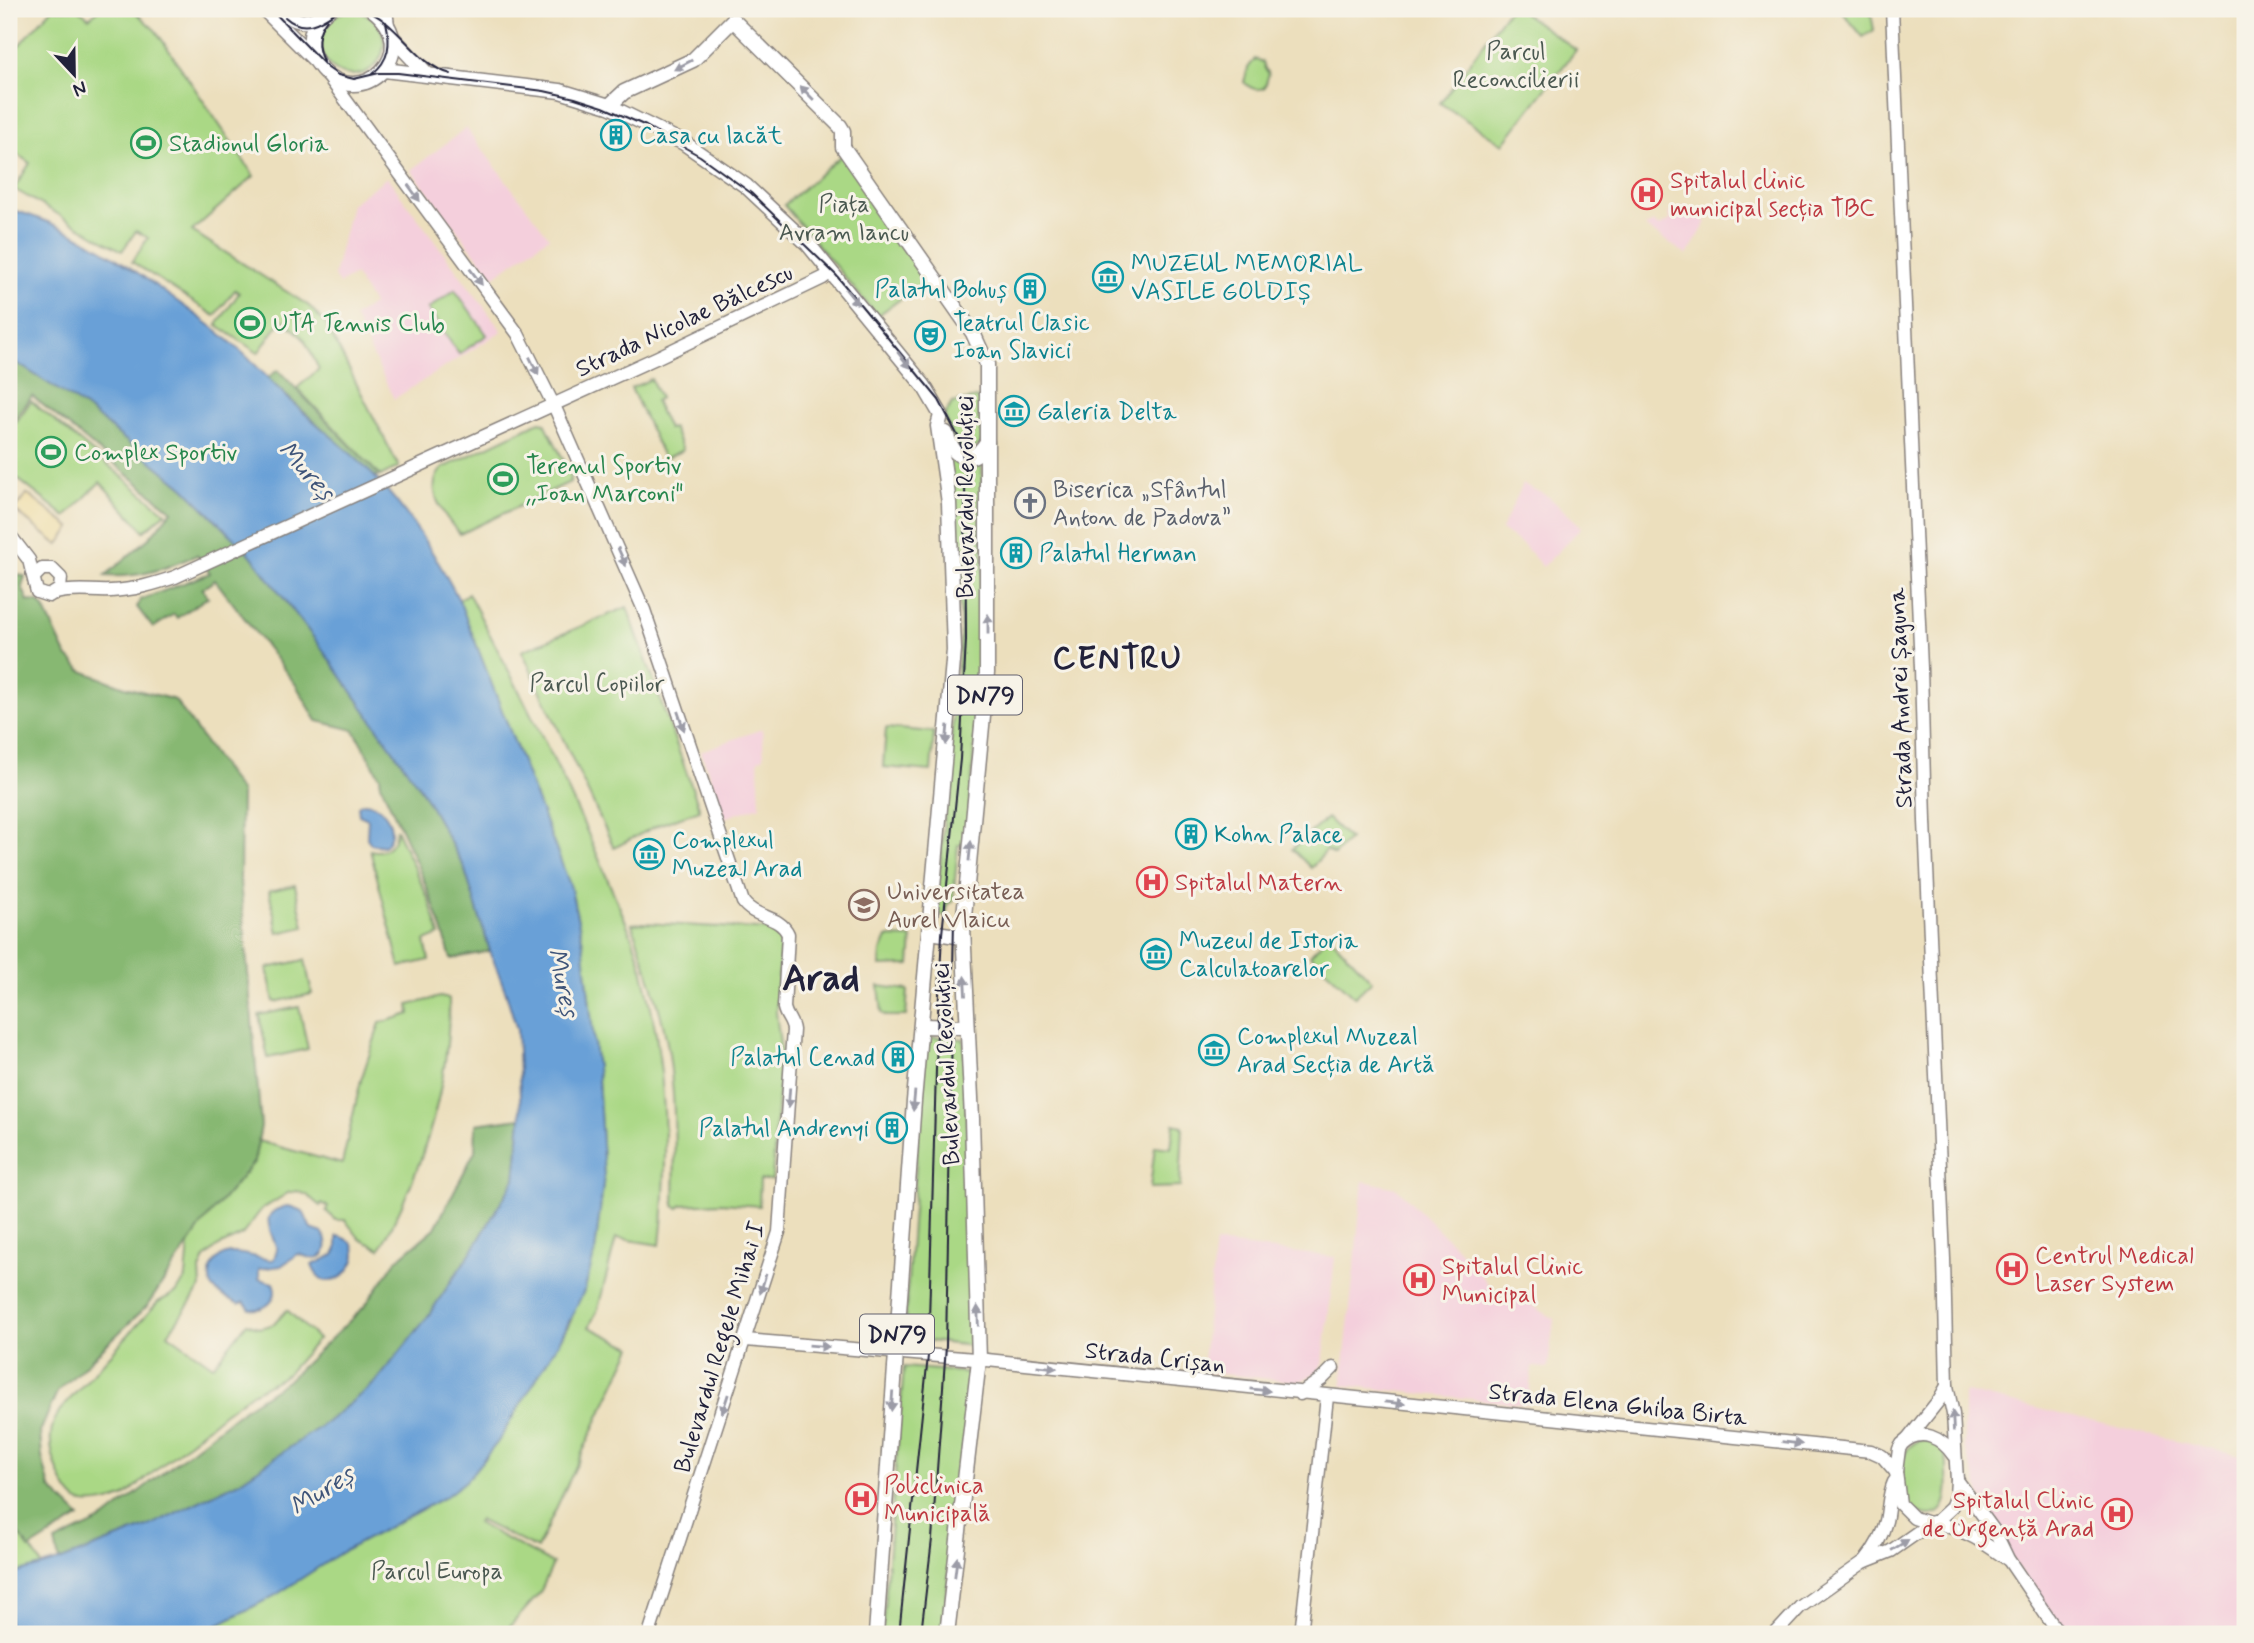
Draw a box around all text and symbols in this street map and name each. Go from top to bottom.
park label: Parcul Reconcilierii [1453,37,1579,96]
north arrow [38,38,108,108]
one-way arrow [673,59,693,71]
text: N [69,74,90,102]
one-way arrow [799,86,816,102]
building icon: Casa cu lacăt [599,118,633,152]
place label: Casa cu lacăt [639,121,782,152]
sports icon: Stadionul Gloria [129,126,163,160]
place label: Stadionul Gloria [169,129,329,160]
place label: Spitalul clinic municipal secția TBC [1670,166,1875,225]
hospital icon: Spitalul clinic municipal secția TBC [1630,177,1664,211]
one-way arrow [407,184,421,202]
park label: Piața Avram Iancu [779,190,909,249]
place label: MUZEUL MEMORIAL VASILE GOLDIȘ [1131,249,1363,308]
street label: Strada Nicolae Bălcescu [571,257,798,385]
museum icon: MUZEUL MEMORIAL VASILE GOLDIȘ [1091,260,1125,294]
one-way arrow [469,268,483,286]
building icon: Palatul Bohuș [1013,272,1047,306]
place label: Palatul Bohuș [875,275,1007,306]
one-way arrow [845,288,860,306]
sports icon: UTA Tennis Club [233,306,267,340]
place label: Teatrul Clasic Ioan Slavici [953,308,1090,367]
place label: UTA Tennis Club [273,309,445,340]
theatre icon: Teatrul Clasic Ioan Slavici [913,319,947,353]
one-way arrow [896,352,911,369]
one-way arrow [528,356,540,376]
museum icon: Galeria Delta [997,394,1031,428]
street label: Bulevardul Revoluției [951,395,982,599]
place label: Galeria Delta [1037,397,1177,428]
water label: Mureș [270,434,343,510]
sports icon: Complex Sportiv [34,435,68,469]
place label: Complex Sportiv [74,438,237,469]
place label: Terenul Sportiv ,,Ioan Marconi" [526,451,683,510]
sports icon: Terenul Sportiv ,,Ioan Marconi" [486,462,520,496]
place label: Biserica „Sfântul Anton de Padova” [1053,475,1231,534]
church icon: Biserica „Sfântul Anton de Padova” [1013,486,1047,520]
building icon: Palatul Herman [999,536,1033,570]
place label: Palatul Herman [1039,539,1197,570]
one-way arrow [617,547,628,568]
street label: Strada Andrei Șaguna [1882,587,1921,809]
one-way arrow [982,613,994,635]
district label: CENTRU [1053,638,1183,680]
park label: Parcul Copiilor [530,669,665,700]
road number: DN79 [948,676,1022,715]
one-way arrow [676,710,687,731]
one-way arrow [941,725,952,747]
building icon: Kohn Palace [1174,817,1208,851]
place label: Kohn Palace [1214,820,1343,851]
place label: Complexul Muzeal Arad [672,826,802,885]
museum icon: Complexul Muzeal Arad [632,837,666,871]
one-way arrow [965,840,976,862]
hospital icon: Spitalul Matern [1135,865,1169,899]
place label: Spitalul Matern [1175,868,1342,899]
place label: Universitatea Aurel Vlaicu [887,877,1025,936]
school or university icon: Universitatea Aurel Vlaicu [847,888,881,922]
place label: Muzeul de Istoria Calculatoarelor [1179,926,1358,985]
museum icon: Muzeul de Istoria Calculatoarelor [1139,937,1173,971]
water label: Mureș [538,945,586,1022]
district label: Arad [782,955,860,1004]
street label: Bulevardul Revoluției [927,962,968,1166]
one-way arrow [959,975,970,997]
place label: Complexul Muzeal Arad Secția de Artă [1237,1022,1434,1081]
museum icon: Complexul Muzeal Arad Secția de Artă [1197,1033,1231,1067]
building icon: Palatul Cenad [881,1040,915,1074]
place label: Palatul Cenad [730,1043,875,1074]
one-way arrow [783,1087,794,1109]
one-way arrow [908,1091,919,1113]
building icon: Palatul Andrenyi [875,1111,909,1145]
place label: Palatul Andrenyi [699,1114,869,1145]
street label: Bulevardul Regele Mihai I [667,1218,776,1478]
place label: Centrul Medical Laser System [2035,1241,2194,1300]
place label: Spitalul Clinic Municipal [1442,1252,1583,1311]
hospital icon: Centrul Medical Laser System [1995,1252,2029,1286]
hospital icon: Spitalul Clinic Municipal [1402,1263,1436,1297]
one-way arrow [757,1274,768,1295]
one-way arrow [972,1305,984,1327]
road number: DN79 [860,1315,934,1354]
street label: Strada Crișan [1083,1336,1226,1381]
one-way arrow [808,1341,830,1352]
one-way arrow [1036,1362,1058,1373]
street label: Strada Elena Ghiba Birta [1487,1377,1749,1435]
one-way arrow [1250,1384,1272,1395]
one-way arrow [886,1391,897,1413]
one-way arrow [719,1394,729,1415]
one-way arrow [1384,1398,1406,1409]
one-way arrow [1947,1410,1958,1432]
one-way arrow [1781,1438,1803,1449]
water label: Mureș [284,1458,363,1524]
place label: Policlinica Municipală [884,1471,991,1530]
hospital icon: Policlinica Municipală [844,1482,878,1516]
place label: Spitalul Clinic de Urgență Arad [1922,1486,2094,1548]
hospital icon: Spitalul Clinic de Urgență Arad [2100,1497,2134,1531]
one-way arrow [1890,1539,1910,1552]
one-way arrow [951,1556,962,1578]
park label: Parcul Europa [371,1557,503,1588]

